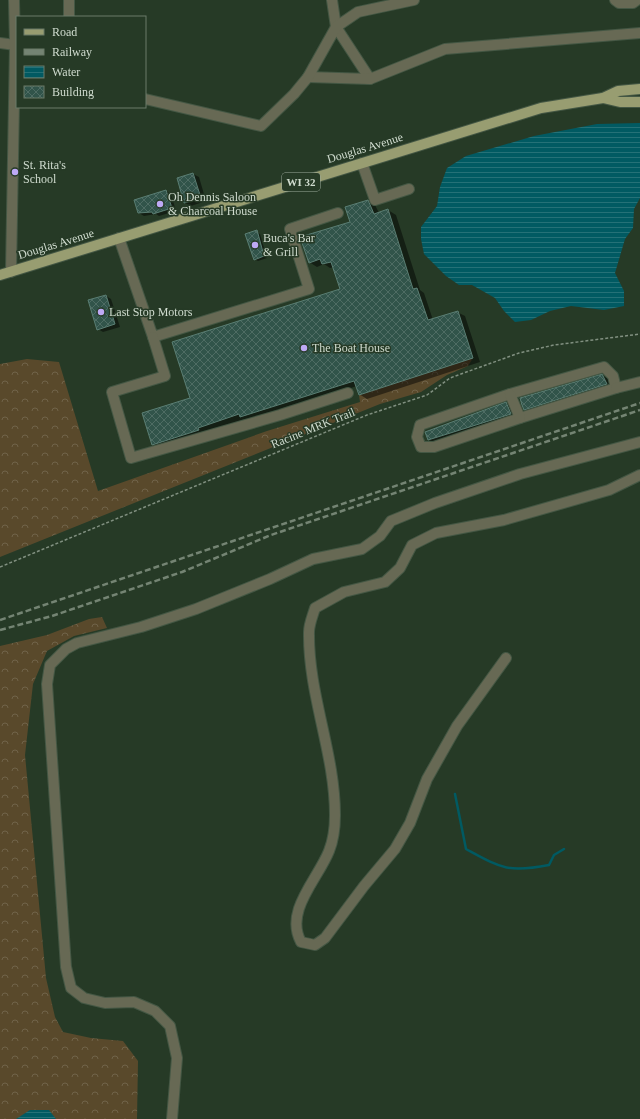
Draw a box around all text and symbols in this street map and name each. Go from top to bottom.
legend [16,16,146,108]
text: Road [52,25,77,39]
text: Railway [52,45,92,59]
text: Water [52,65,80,79]
text: Building [52,85,94,99]
street label: Douglas Avenue [325,130,405,166]
place label: St. Rita's School [23,158,66,186]
marker: St. Rita's School [10,167,20,177]
road number: WI 32 [282,173,320,191]
place label: Oh Dennis Saloon & Charcoal House [168,190,257,218]
marker: Oh Dennis Saloon & Charcoal House [155,199,165,209]
street label: Douglas Avenue [16,226,96,262]
place label: Buca's Bar & Grill [263,231,315,259]
marker: Buca's Bar & Grill [250,240,260,250]
place label: Last Stop Motors [109,305,193,319]
marker: Last Stop Motors [96,307,106,317]
place label: The Boat House [312,341,390,355]
marker: The Boat House [299,343,309,353]
street label: Racine MRK Trail [269,405,358,451]

